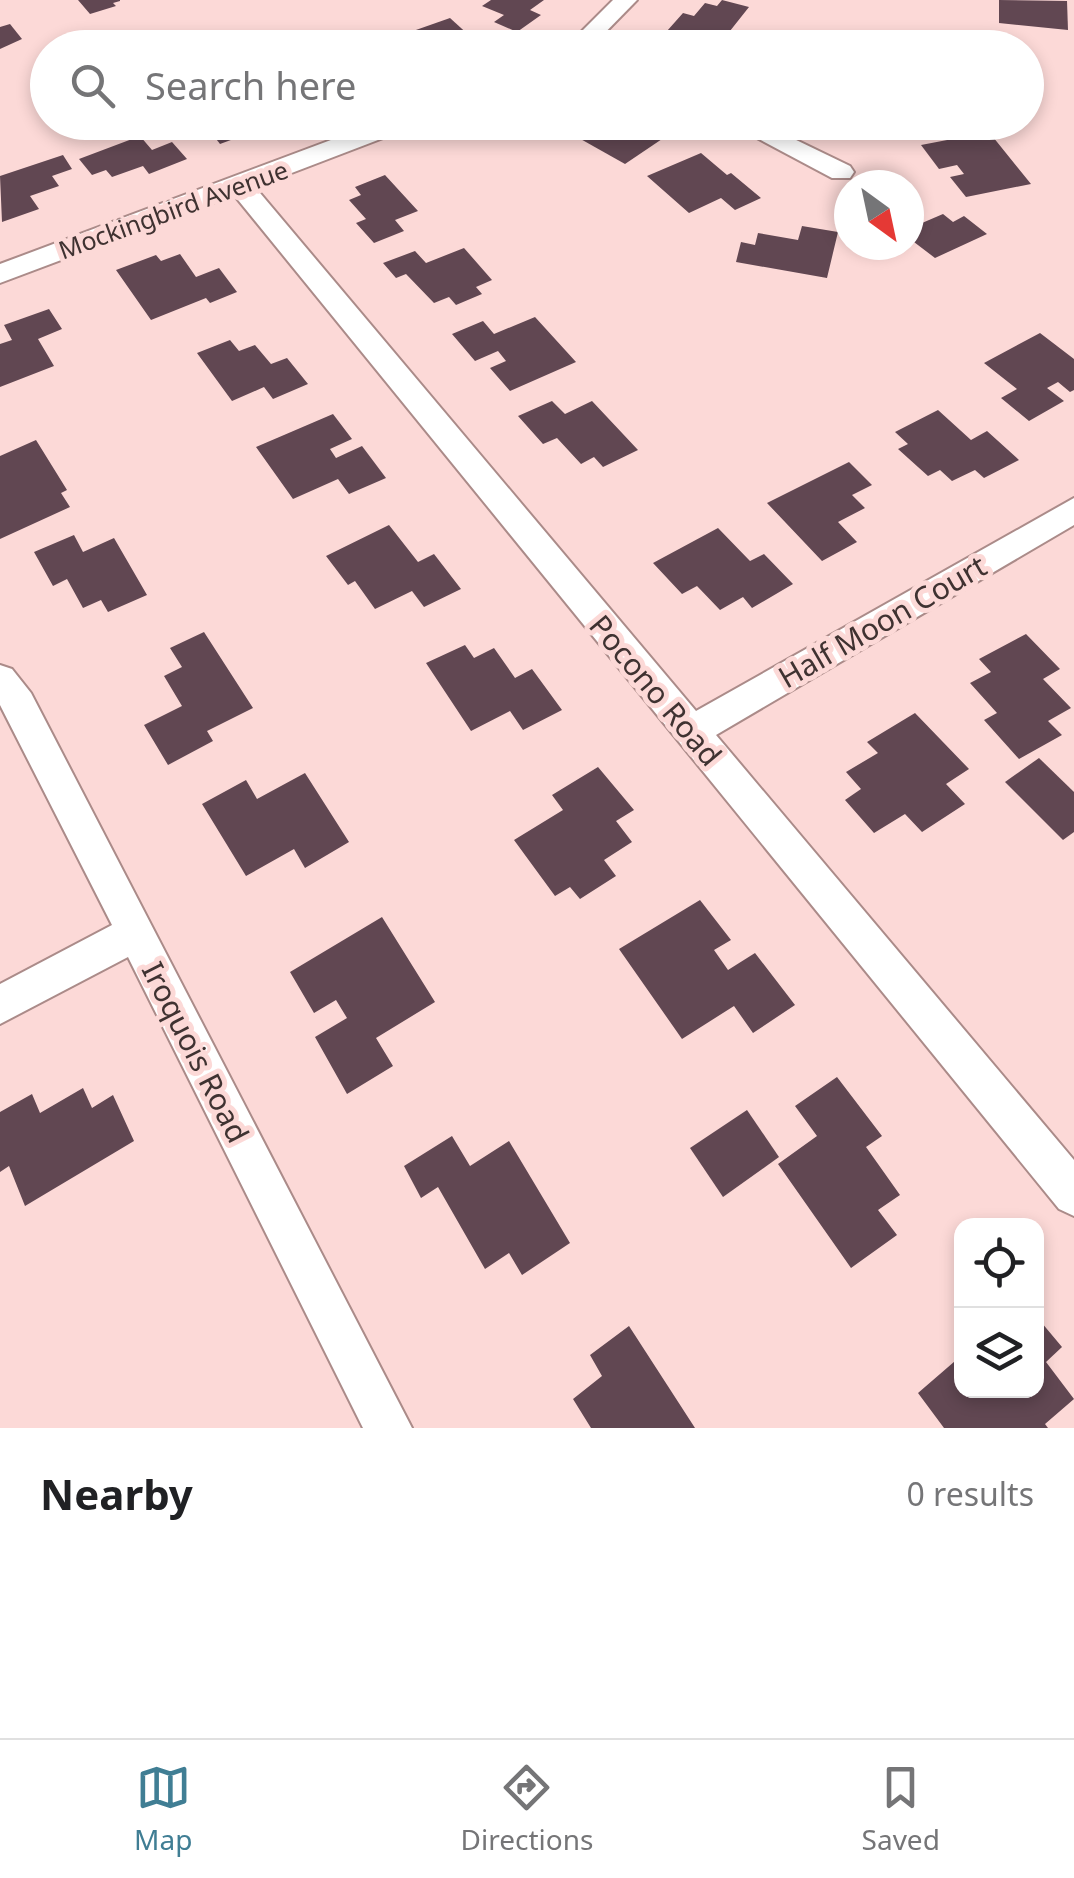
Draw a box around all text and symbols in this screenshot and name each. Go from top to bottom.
search box [30,30,1044,140]
icon: search [65,58,120,113]
text: Search here [145,59,356,111]
street label: Mockingbird Avenue [54,152,292,266]
north arrow [834,170,924,260]
street label: Half Moon Court [771,545,994,697]
street label: Pocono Road [581,606,731,774]
street label: Iroquois Road [133,955,259,1149]
map controls [954,1218,1044,1398]
button: locate [954,1218,1044,1308]
button: layers [954,1308,1044,1398]
text: Nearby [40,1465,193,1522]
text: 0 results [907,1472,1034,1515]
tab: Map [134,1760,192,1858]
tab: Directions [461,1760,593,1858]
tab: Saved [862,1760,940,1858]

